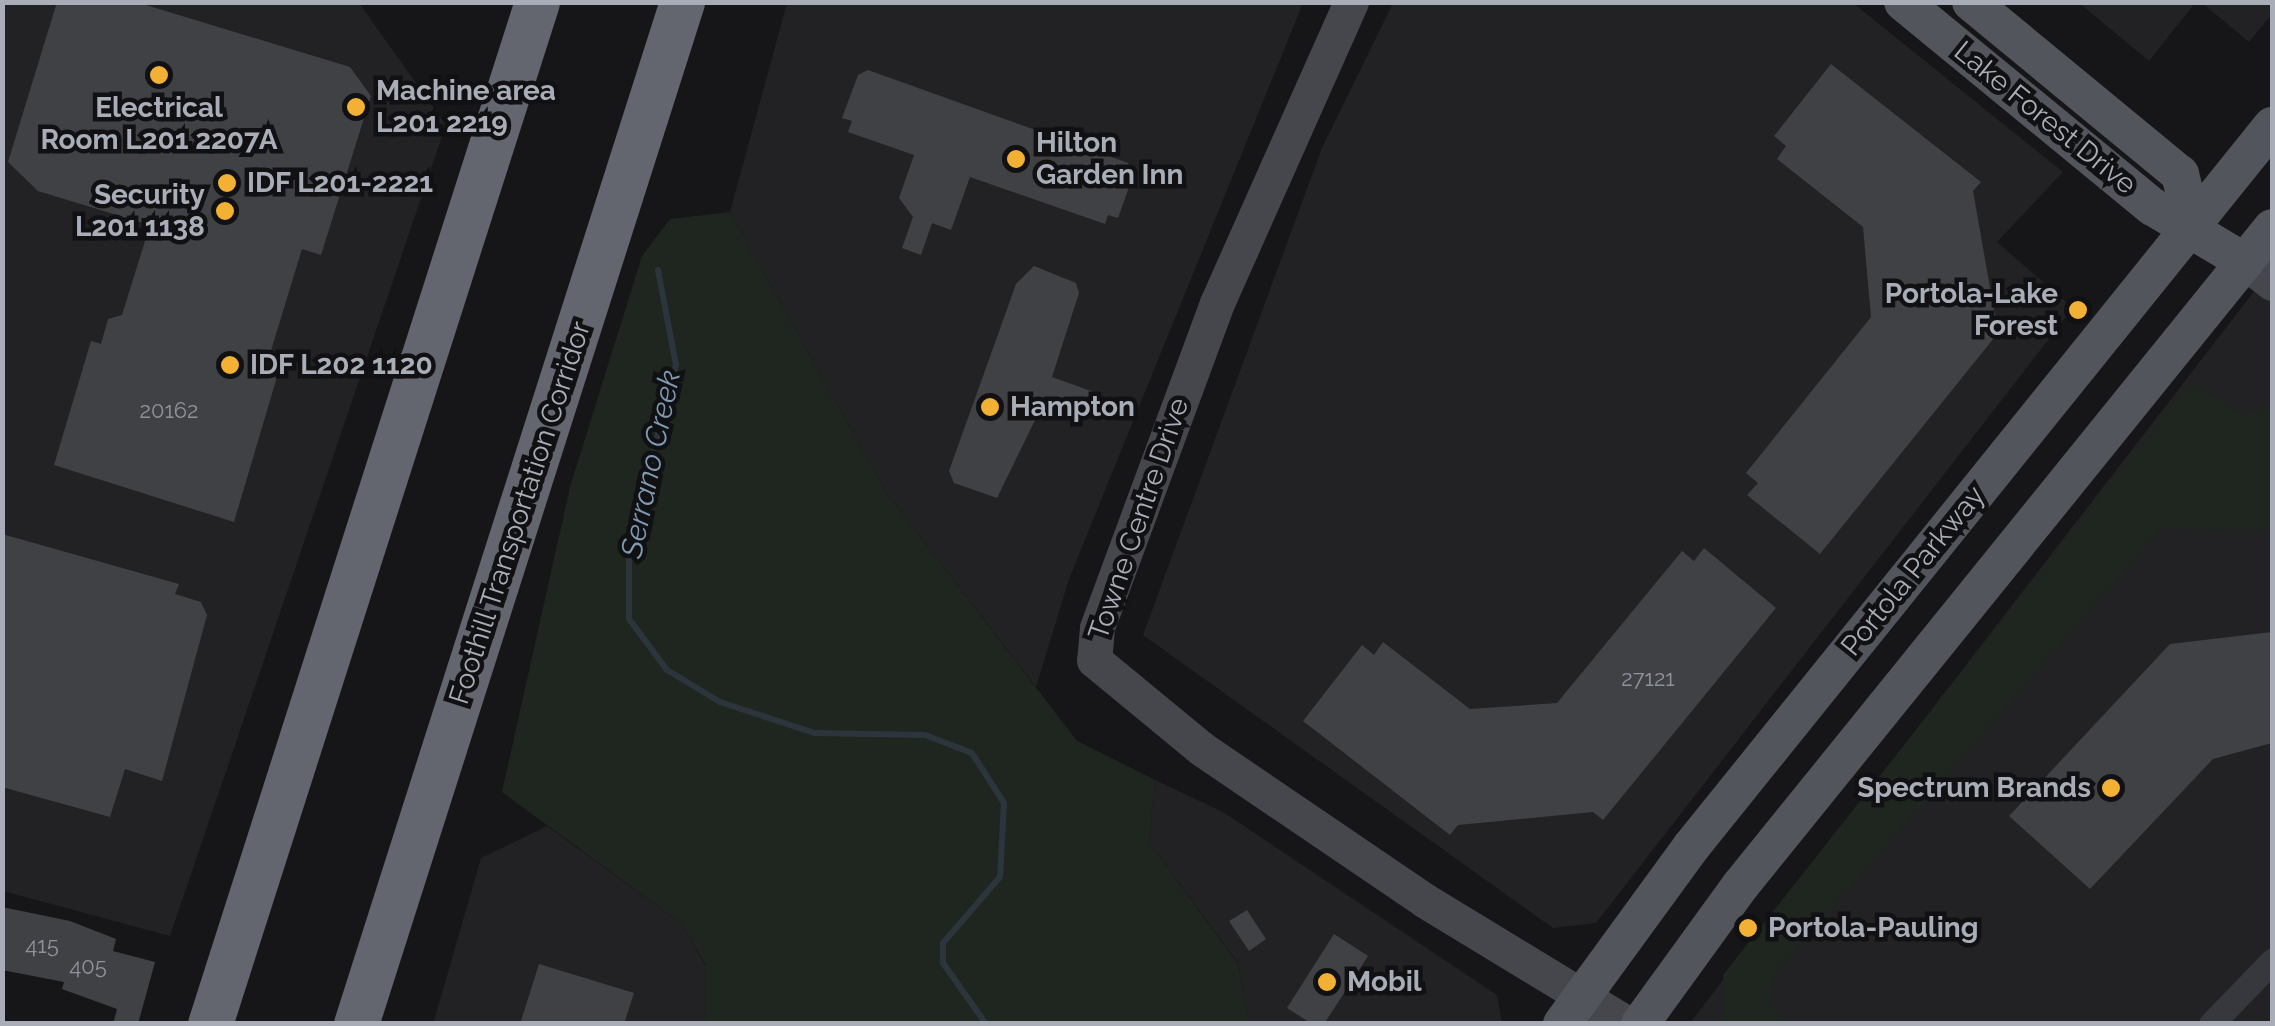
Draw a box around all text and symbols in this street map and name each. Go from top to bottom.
street label: Lake Forest Drive [1947,34,2143,202]
marker: Electrical Room L201 2207A [148,64,170,86]
place label: Machine area L201 2219 [376,74,556,140]
place label: Electrical Room L201 2207A [41,91,277,157]
marker: Machine area L201 2219 [345,96,367,118]
place label: Hilton Garden Inn [1036,126,1183,192]
marker: Hilton Garden Inn [1005,148,1027,170]
place label: IDF L201-2221 [247,166,434,200]
marker: IDF L201-2221 [216,172,238,194]
place label: Security L201 1138 [75,178,205,244]
marker: Security L201 1138 [214,200,236,222]
place label: Portola-Lake Forest [1885,277,2058,343]
marker: Portola-Lake Forest [2067,299,2089,321]
street label: Foothill Transportation Corridor [442,317,598,709]
place label: IDF L202 1120 [250,348,433,382]
marker: IDF L202 1120 [219,354,241,376]
water label: Serrano Creek [614,367,688,561]
place label: Hampton [1010,390,1135,424]
street label: Towne Centre Drive [1082,394,1196,644]
marker: Hampton [979,396,1001,418]
house number: 20162 [139,398,199,424]
street label: Portola Parkway [1834,479,1992,663]
house number: 27121 [1621,666,1675,692]
place label: Spectrum Brands [1857,771,2091,805]
marker: Spectrum Brands [2100,777,2122,799]
place label: Portola-Pauling [1768,911,1978,945]
marker: Portola-Pauling [1737,917,1759,939]
house number: 415 [25,933,59,959]
house number: 405 [69,954,107,980]
place label: Mobil [1347,965,1422,999]
marker: Mobil [1316,971,1338,993]

